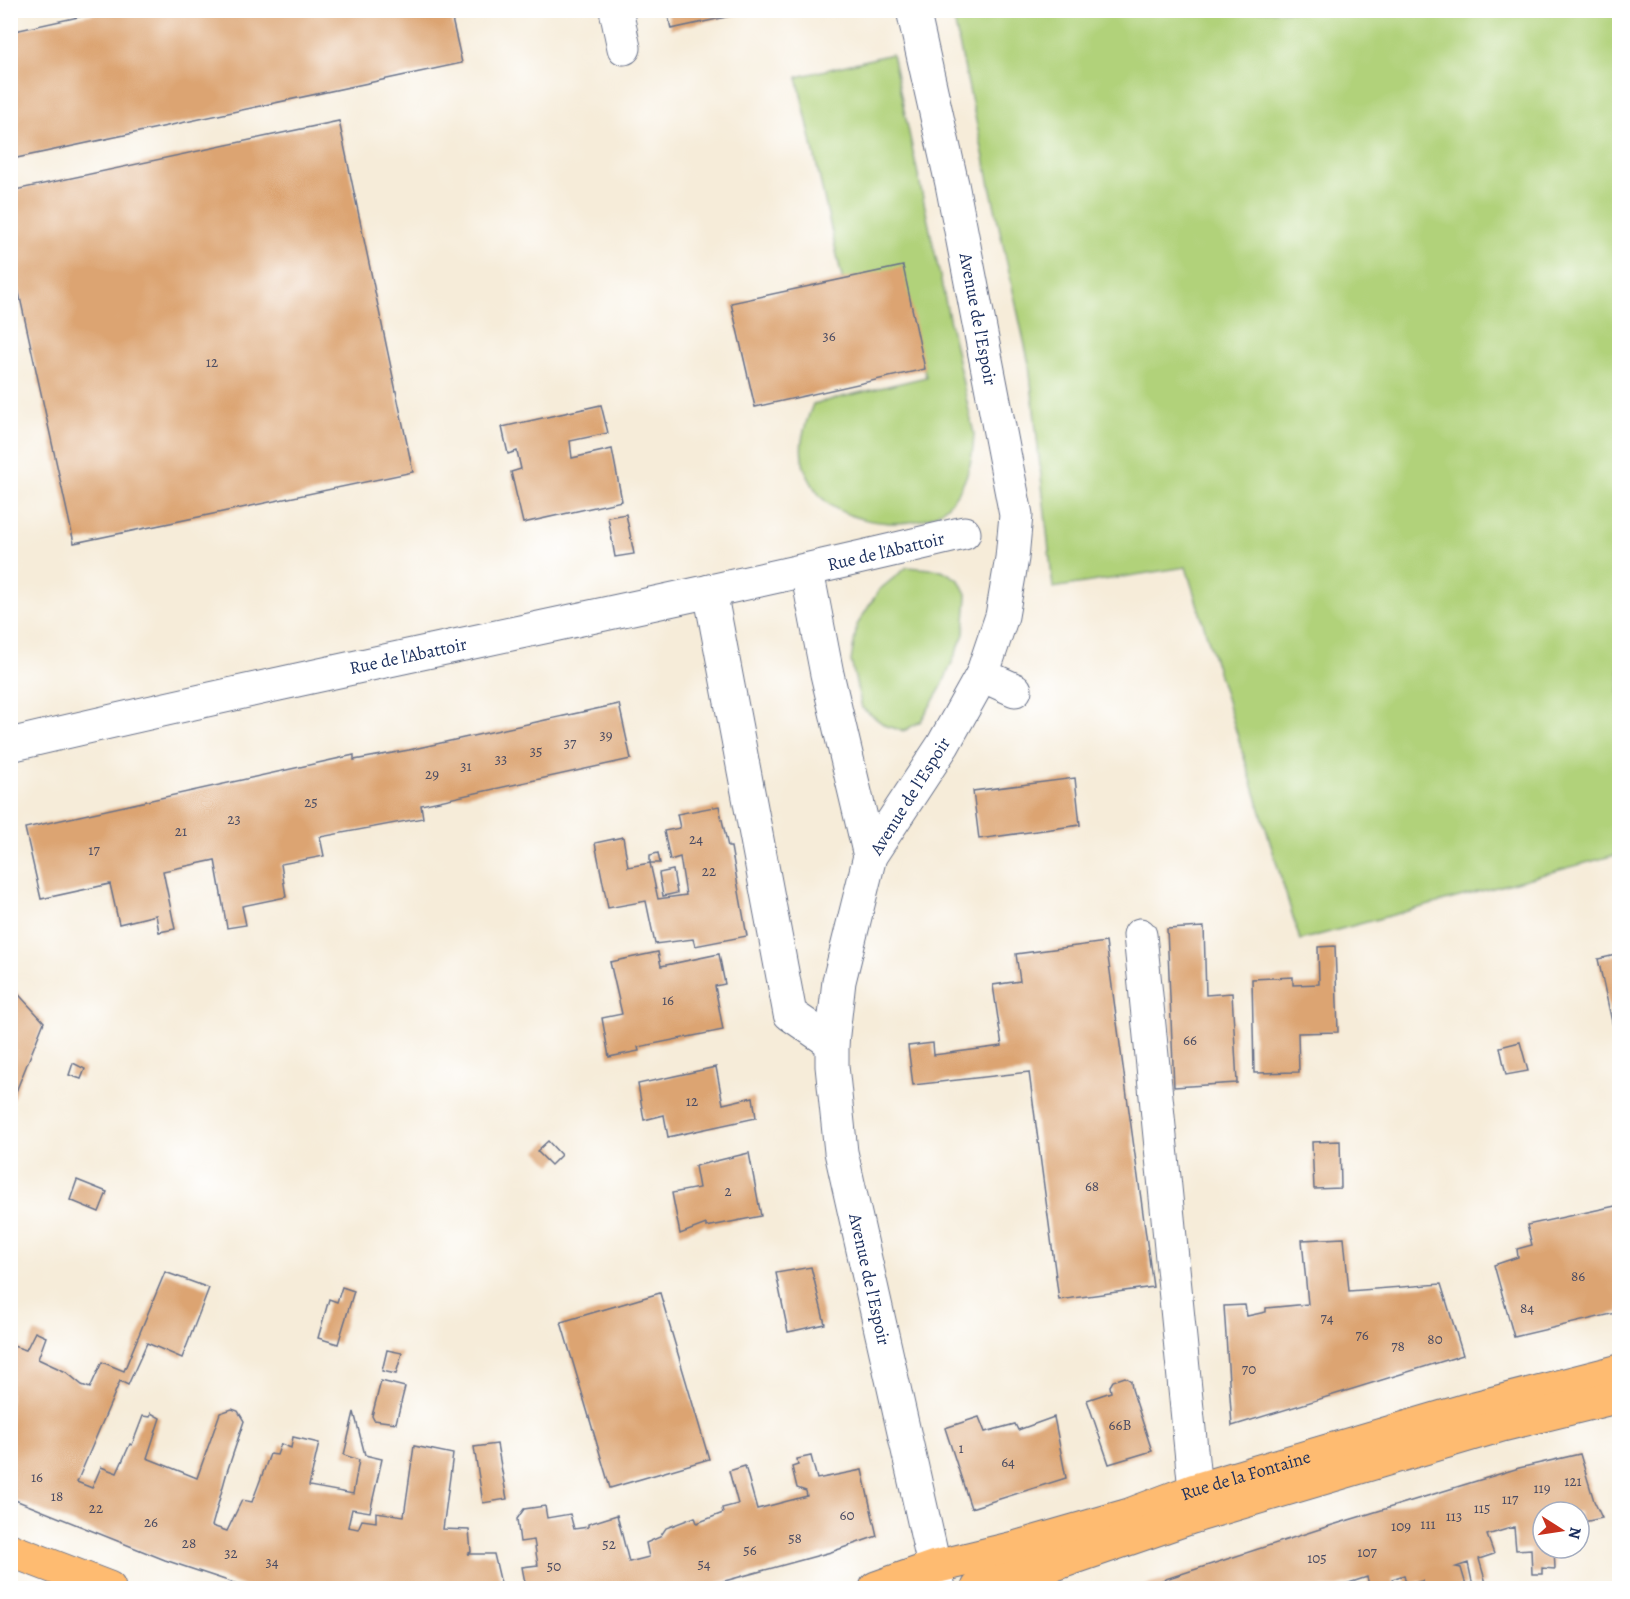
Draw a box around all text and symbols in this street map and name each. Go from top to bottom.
street label: Avenue de l'Espoir [953,250,1003,388]
house number: 36 [822,326,836,346]
house number: 12 [206,352,218,372]
street label: Rue de l'Abattoir [825,526,947,577]
street label: Rue de l'Abattoir [347,632,469,680]
house number: 39 [599,725,613,745]
house number: 37 [564,733,577,753]
street label: Avenue de l'Espoir [864,733,956,860]
house number: 35 [530,741,542,761]
house number: 33 [495,749,507,769]
house number: 31 [460,756,472,776]
house number: 29 [425,764,439,784]
house number: 25 [304,792,318,812]
house number: 23 [227,809,241,829]
house number: 21 [175,821,187,841]
house number: 24 [689,829,703,849]
house number: 17 [88,840,100,860]
house number: 22 [702,861,716,881]
house number: 16 [662,990,674,1010]
house number: 66 [1183,1030,1197,1050]
house number: 12 [686,1091,698,1111]
house number: 68 [1085,1176,1099,1196]
house number: 2 [724,1181,732,1201]
street label: Avenue de l'Espoir [843,1210,896,1348]
house number: 86 [1571,1266,1585,1286]
house number: 84 [1520,1298,1534,1318]
house number: 74 [1320,1308,1334,1328]
house number: 76 [1355,1325,1369,1345]
house number: 80 [1427,1329,1443,1349]
house number: 78 [1391,1336,1405,1356]
house number: 70 [1242,1359,1256,1379]
house number: 66B [1109,1415,1131,1435]
house number: 1 [958,1438,964,1458]
street label: Rue de la Fontaine [1177,1445,1314,1506]
house number: 64 [1001,1452,1015,1472]
house number: 16 [31,1467,43,1487]
house number: 121 [1564,1471,1582,1491]
house number: 119 [1533,1478,1551,1498]
house number: 18 [51,1486,63,1506]
house number: 117 [1502,1489,1519,1509]
house number: 22 [89,1498,103,1518]
house number: 115 [1474,1498,1490,1518]
north arrow [1531,1500,1591,1560]
house number: 60 [840,1505,854,1525]
house number: 113 [1446,1506,1462,1526]
house number: 26 [144,1512,158,1532]
house number: 111 [1420,1514,1436,1534]
house number: 109 [1391,1516,1411,1536]
text: N [1563,1525,1587,1541]
house number: 58 [788,1528,802,1548]
house number: 28 [182,1533,196,1553]
house number: 52 [602,1534,616,1554]
house number: 56 [743,1540,757,1560]
house number: 107 [1357,1542,1377,1562]
house number: 32 [224,1543,238,1563]
house number: 105 [1307,1548,1327,1568]
house number: 34 [265,1552,279,1572]
house number: 54 [697,1554,711,1574]
house number: 50 [547,1556,561,1576]

